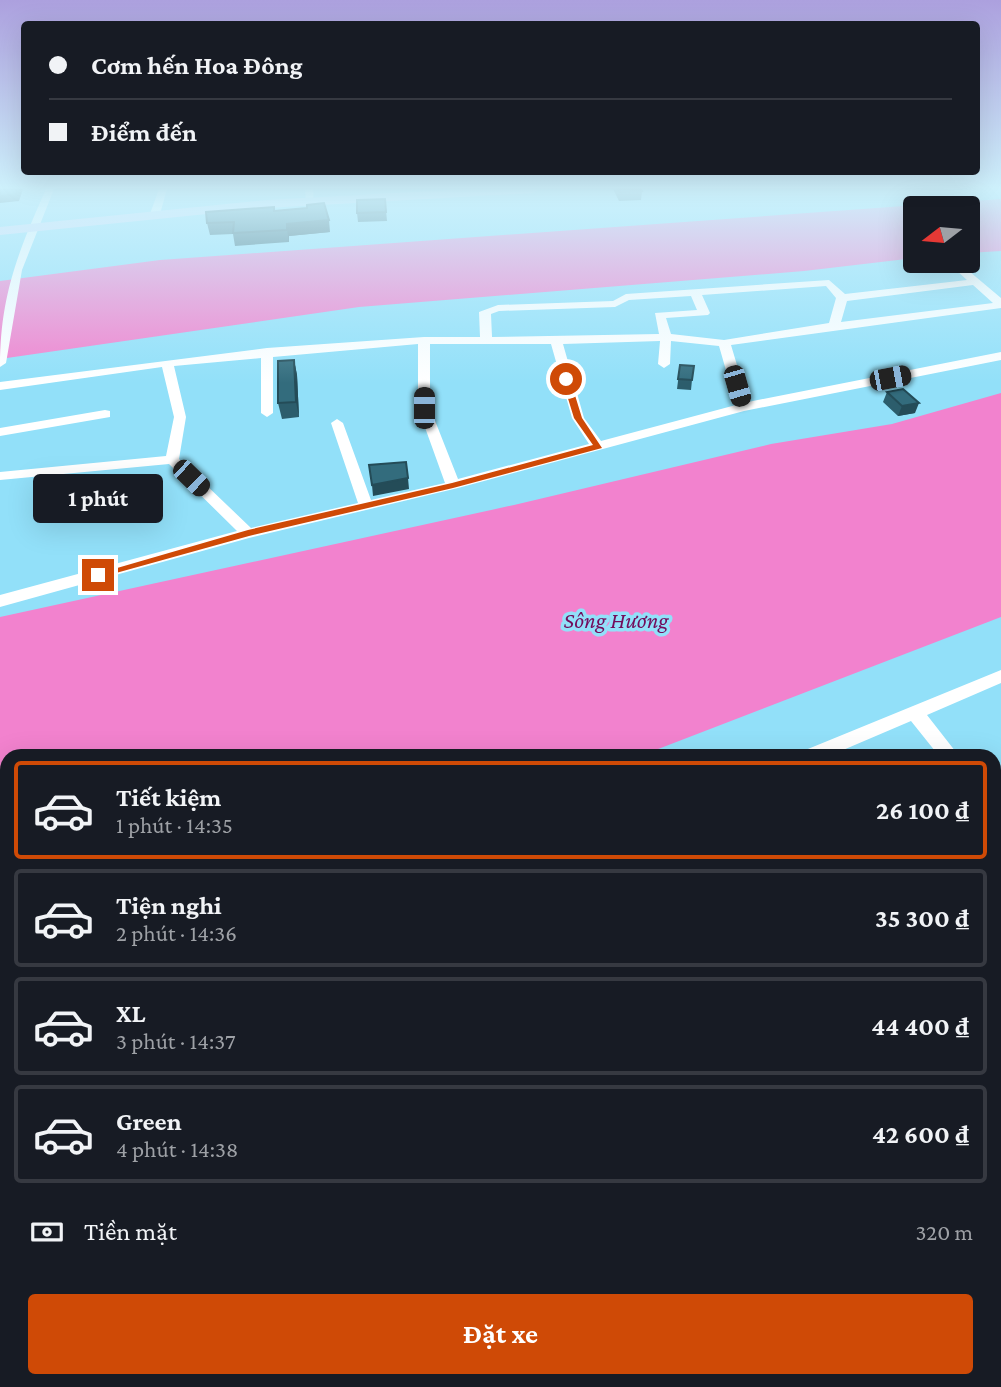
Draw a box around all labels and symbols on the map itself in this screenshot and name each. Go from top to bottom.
north arrow [903,196,980,273]
route start [550,363,582,395]
car [722,363,753,409]
car [868,364,913,392]
car [414,387,435,429]
car [169,456,214,500]
callout: 1 phút [33,474,163,522]
route end [82,559,114,591]
water label: Sông Hương [563,607,669,633]

